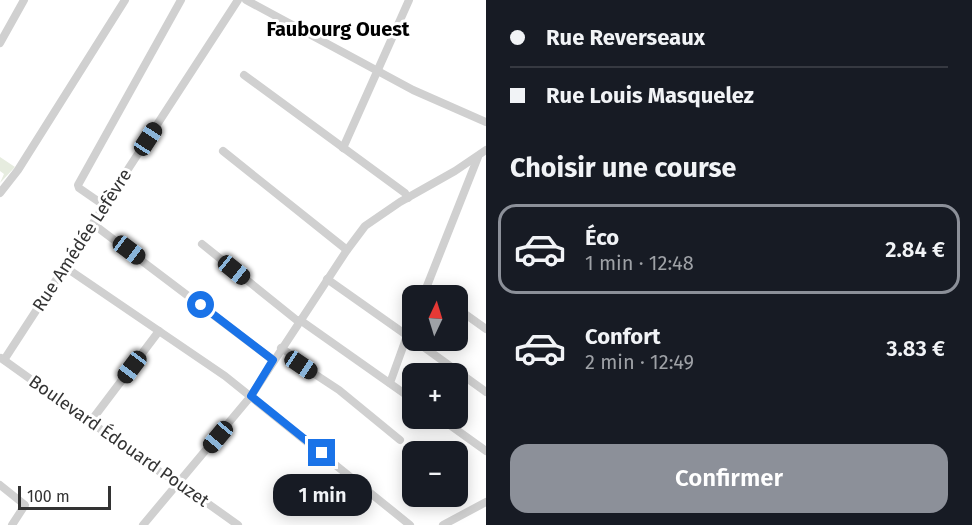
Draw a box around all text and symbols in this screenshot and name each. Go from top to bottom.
district label: Faubourg Ouest [266,17,410,41]
text: Rue Reverseaux [546,24,705,51]
text: Rue Louis Masquelez [546,82,754,109]
car [131,119,165,159]
text: Choisir une course [510,152,736,184]
street label: Rue Amédée Lefèvre [28,165,136,315]
icon: car [513,222,567,276]
text: Éco [585,224,619,251]
car [109,232,149,268]
text: 2.84 € [885,236,945,263]
text: 1 min · 12:48 [585,251,694,275]
car [214,252,254,288]
north arrow [402,285,468,351]
map controls [402,285,468,507]
route start [187,291,214,318]
icon: car [513,321,567,375]
text: Confort [585,323,661,350]
text: 3.83 € [886,335,945,362]
car [114,347,150,387]
car [281,347,321,383]
text: 2 min · 12:49 [585,350,694,374]
button: + [402,363,468,429]
street label: Boulevard Édouard Pouzet [25,370,214,512]
car [200,417,236,457]
route end [308,439,335,466]
button: − [402,441,468,507]
button: Confirmer [510,444,948,513]
callout: 1 min [272,474,372,516]
scale bar [18,483,111,510]
text: 1 min [298,483,347,507]
text: 100 m [27,487,70,506]

